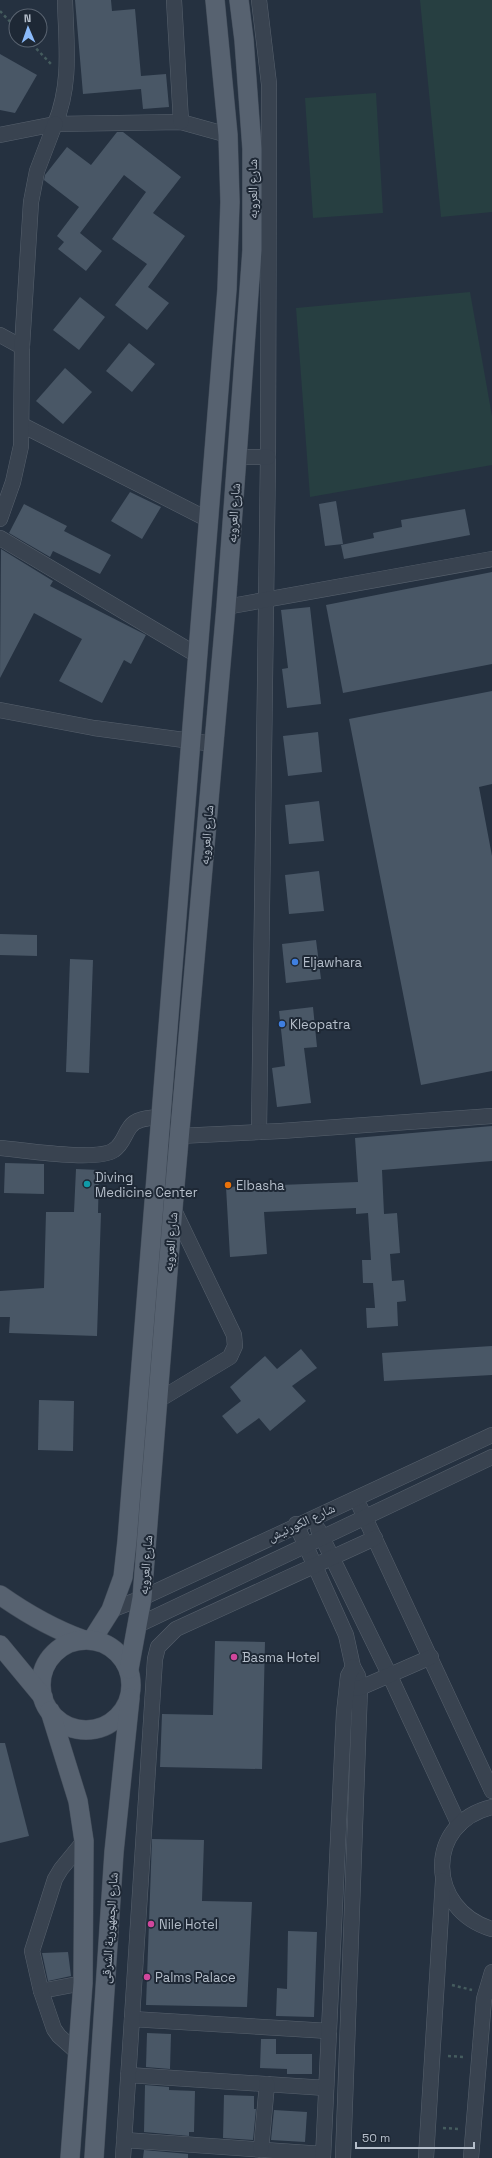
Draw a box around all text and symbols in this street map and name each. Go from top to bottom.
north arrow [8,8,48,48]
text: N [24,11,32,25]
street label: شارع العروبه [244,159,262,219]
street label: شارع العروبه [223,482,245,544]
street label: شارع العروبه [195,804,219,866]
place label: Eljawhara [303,954,363,971]
marker: Eljawhara [290,957,300,967]
place label: Kleopatra [290,1016,351,1033]
marker: Kleopatra [277,1019,287,1029]
place label: Diving Medicine Center [95,1169,198,1201]
place label: Elbasha [236,1177,285,1194]
marker: Diving Medicine Center [82,1179,92,1189]
marker: Elbasha [223,1180,233,1190]
street label: شارع العروبه [159,1211,183,1273]
street label: شارع الكورنيش [265,1499,338,1546]
street label: شارع العروبه [134,1534,158,1596]
place label: Basma Hotel [242,1649,320,1666]
marker: Basma Hotel [229,1652,239,1662]
street label: شارع الجمهورية الشرقى [97,1872,123,1984]
place label: Nile Hotel [159,1916,218,1933]
marker: Nile Hotel [146,1919,156,1929]
place label: Palms Palace [155,1969,236,1986]
marker: Palms Palace [142,1972,152,1982]
scale bar [356,2124,474,2150]
text: 50 m [362,2130,390,2146]

